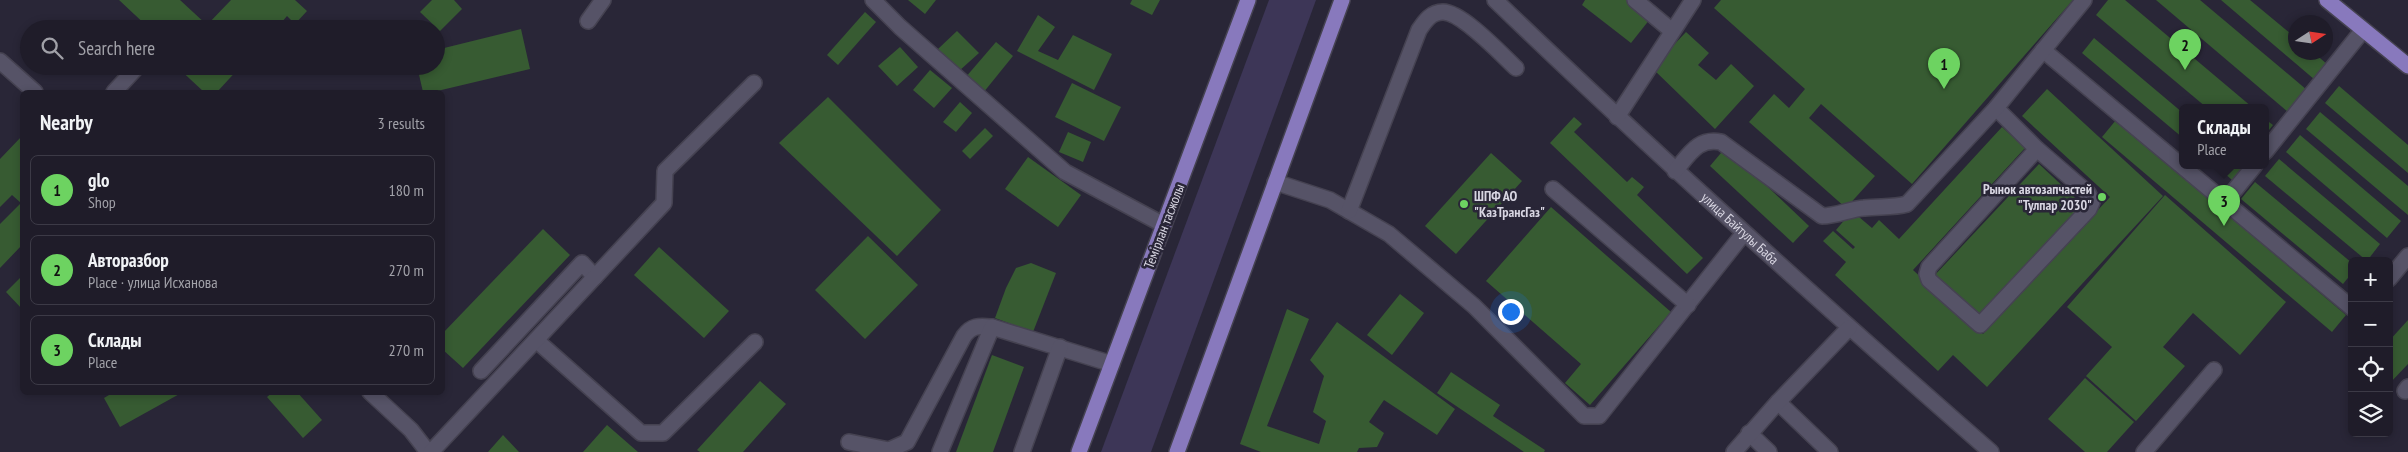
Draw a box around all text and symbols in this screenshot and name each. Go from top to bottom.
north arrow [2288,15,2333,60]
search box [20,20,445,75]
pin: 2 [2169,29,2201,70]
icon: search [38,34,66,62]
text: Search here [78,36,155,60]
pin: 1 [1928,48,1960,89]
popup [2179,104,2269,169]
text: Nearby [40,109,93,136]
text: 3 results [378,113,425,133]
text: Склады [2197,115,2251,139]
text: Place [2197,139,2227,159]
text: glo [88,168,110,192]
text: 1 [53,180,61,200]
text: 180 m [389,180,424,200]
place label: Рынок автозапчастей "Тулпар 2030" [1983,180,2092,214]
street label: Темірлан тасжолы [1140,181,1188,271]
pin: 3 [2208,185,2240,226]
place label: ШПФ АО "КазТрансГаз" [1474,187,1545,221]
street label: улица Байтулы Баба [1697,189,1783,268]
marker: Рынок автозапчастей "Тулпар 2030" [2096,191,2108,203]
text: Shop [88,192,116,212]
marker: ШПФ АО "КазТрансГаз" [1458,198,1470,210]
text: Авторазбор [88,248,169,272]
map controls [2348,257,2393,437]
button: + [2348,257,2393,302]
text: 2 [53,260,61,280]
text: 270 m [389,260,424,280]
text: Place · улица Исханова [88,272,218,292]
your location [1498,299,1524,325]
button: − [2348,302,2393,347]
text: Склады [88,328,142,352]
text: 3 [53,340,61,360]
text: 270 m [389,340,424,360]
button: locate [2348,347,2393,392]
text: Place [88,352,117,372]
button: layers [2348,392,2393,437]

